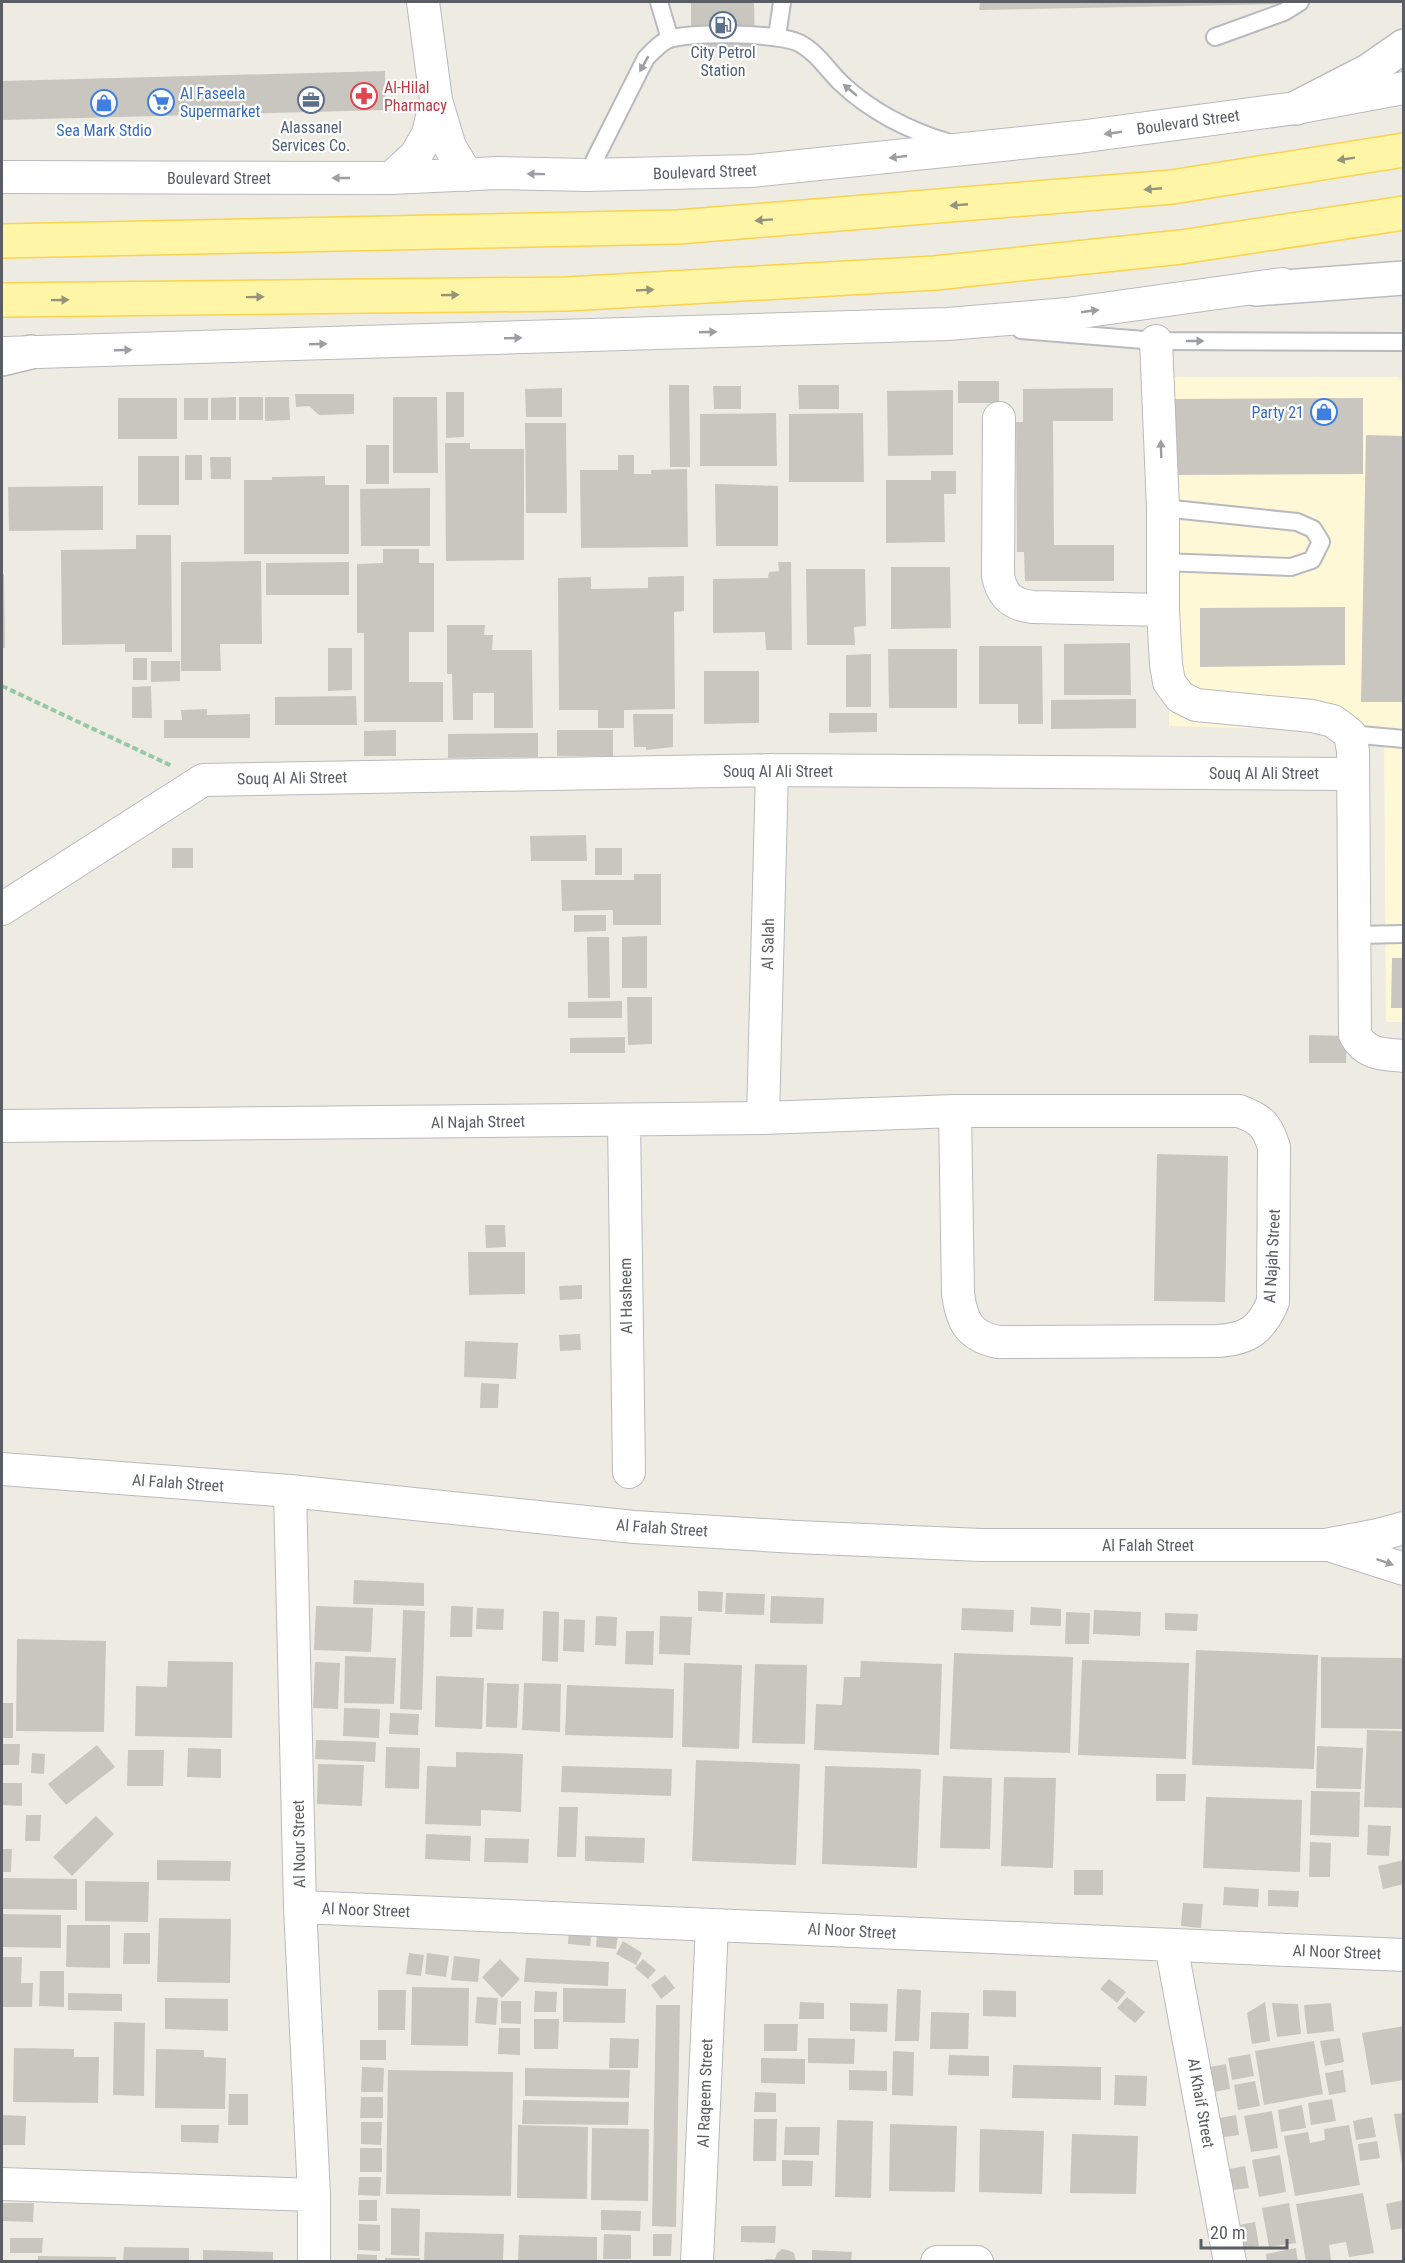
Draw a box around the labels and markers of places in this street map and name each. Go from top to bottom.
fuel station icon: City Petrol Station [708,10,738,40]
place label: City Petrol Station [690,43,756,80]
place label: Al-Hilal Pharmacy [384,78,447,115]
pharmacy icon: Al-Hilal Pharmacy [349,81,379,111]
place label: Al Faseela Supermarket [180,84,260,121]
office icon: Alassanel Services Co. [296,85,326,115]
supermarket icon: Al Faseela Supermarket [146,87,176,117]
shop icon: Sea Mark Stdio [89,88,119,118]
place label: Alassanel Services Co. [272,118,350,155]
place label: Sea Mark Stdio [56,121,152,140]
shop icon: Party 21 [1309,397,1339,427]
place label: Party 21 [1251,403,1304,422]

